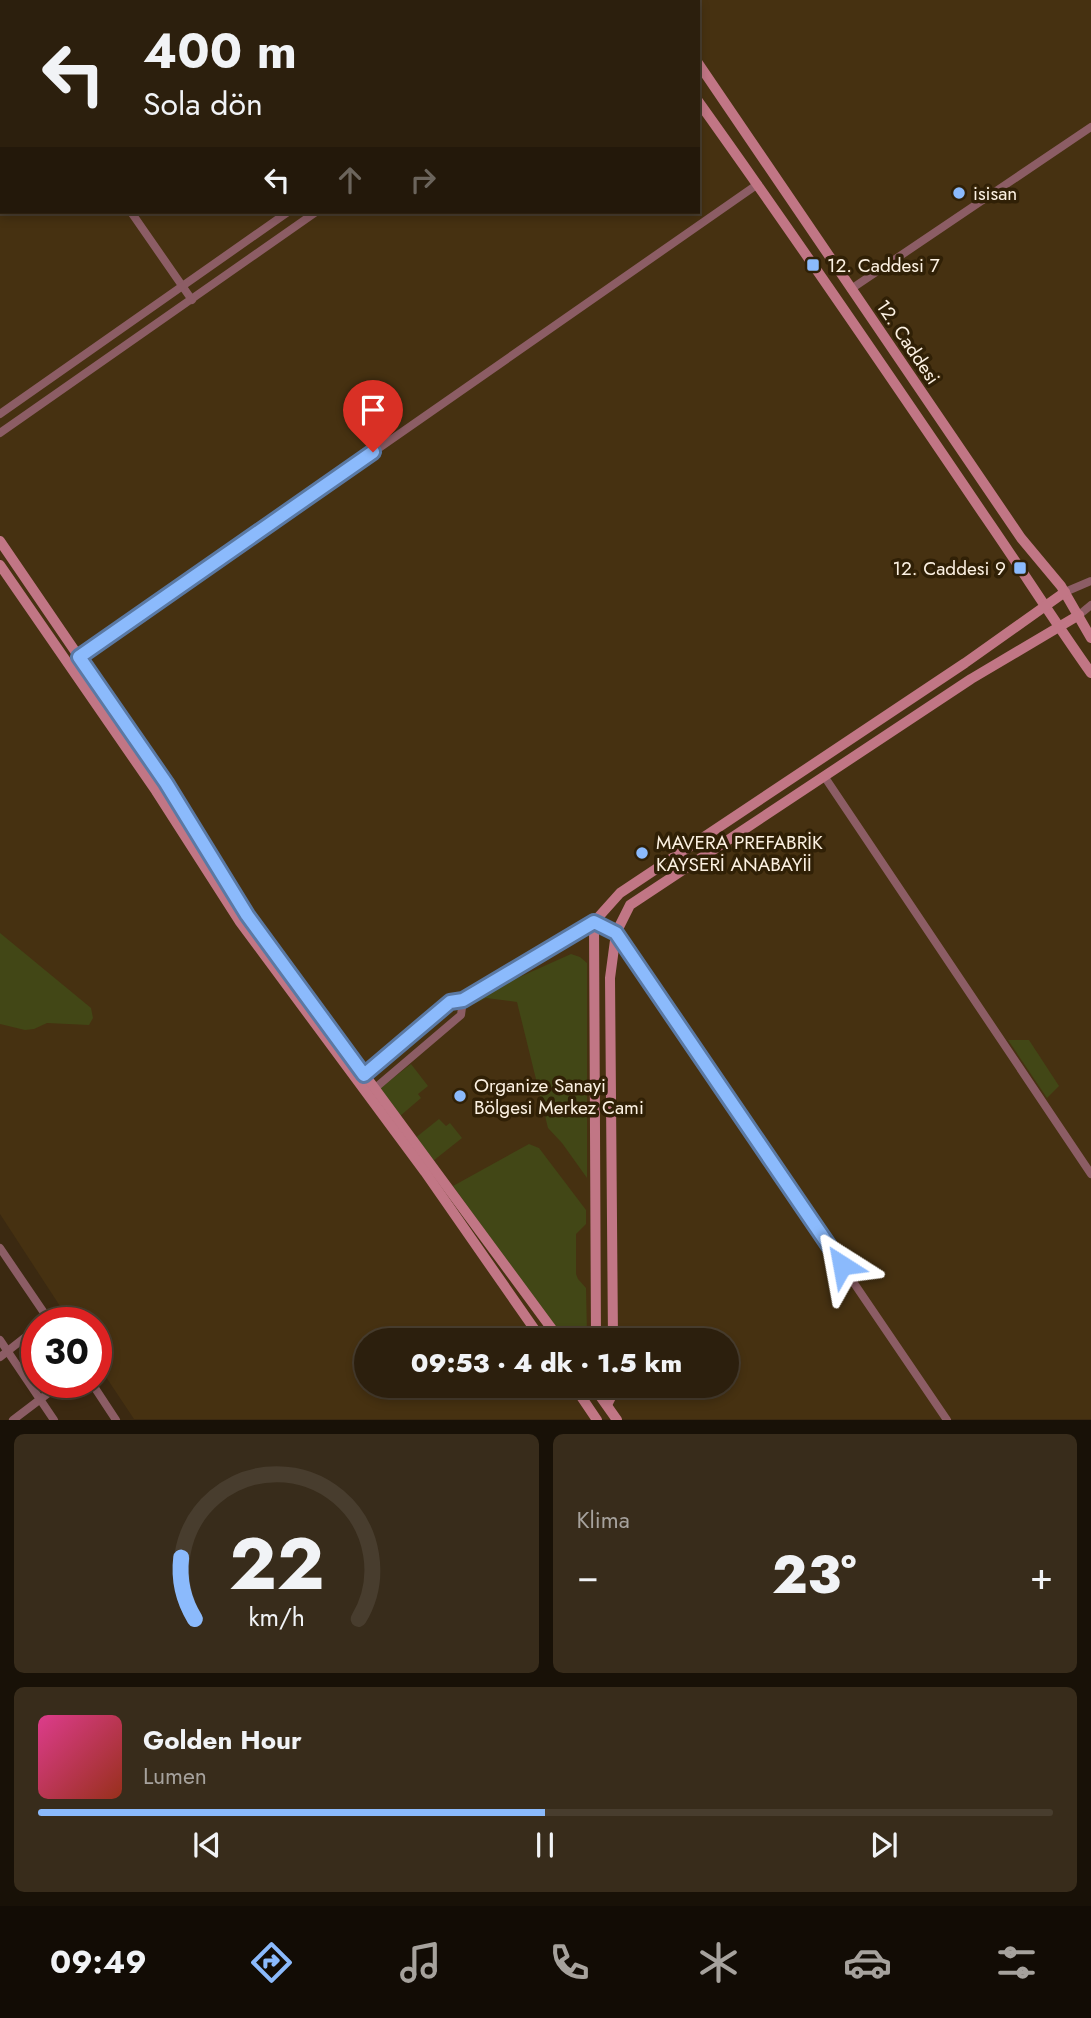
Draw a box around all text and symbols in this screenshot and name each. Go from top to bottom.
text: 400 m [143,16,297,86]
icon: left [28,28,119,119]
text: Sola dön [143,81,263,127]
icon: left [258,161,296,199]
icon: ahead [331,161,369,199]
icon: right [404,161,442,199]
place label: isisan [973,180,1017,207]
marker: isisan [951,185,967,201]
place label: 12. Caddesi 7 [827,252,940,279]
marker: 12. Caddesi 7 [805,257,821,273]
street label: 12. Caddesi [870,294,946,390]
pin [343,380,403,452]
icon: arrive [354,391,392,429]
place label: 12. Caddesi 9 [892,555,1006,582]
marker: 12. Caddesi 9 [1012,560,1028,576]
place label: MAVERA PREFABRİK KAYSERİ ANABAYİİ [656,829,823,878]
marker: MAVERA PREFABRİK KAYSERİ ANABAYİİ [634,845,650,861]
place label: Organize Sanayi Bölgesi Merkez Cami [474,1072,644,1121]
marker: Organize Sanayi Bölgesi Merkez Cami [452,1088,468,1104]
position arrow [805,1228,879,1302]
speed limit sign: 30 [21,1307,112,1398]
text: 09:53 · 4 dk · 1.5 km [411,1344,682,1382]
text: Klima [577,1503,630,1537]
text: 22 [228,1512,324,1617]
text: 23° [772,1537,857,1613]
text: − [577,1548,599,1603]
text: + [1030,1548,1053,1603]
text: km/h [248,1599,305,1635]
text: Golden Hour [143,1721,302,1759]
text: Lumen [143,1759,207,1793]
icon: previous [188,1826,226,1864]
icon: pause [526,1826,564,1864]
icon: next [865,1826,903,1864]
icon: directions [247,1938,296,1987]
icon: music [396,1938,445,1987]
icon: phone [545,1938,594,1987]
icon: climate [694,1938,743,1987]
icon: car [843,1938,892,1987]
icon: filters [992,1938,1041,1987]
text: 09:49 [50,1939,147,1985]

